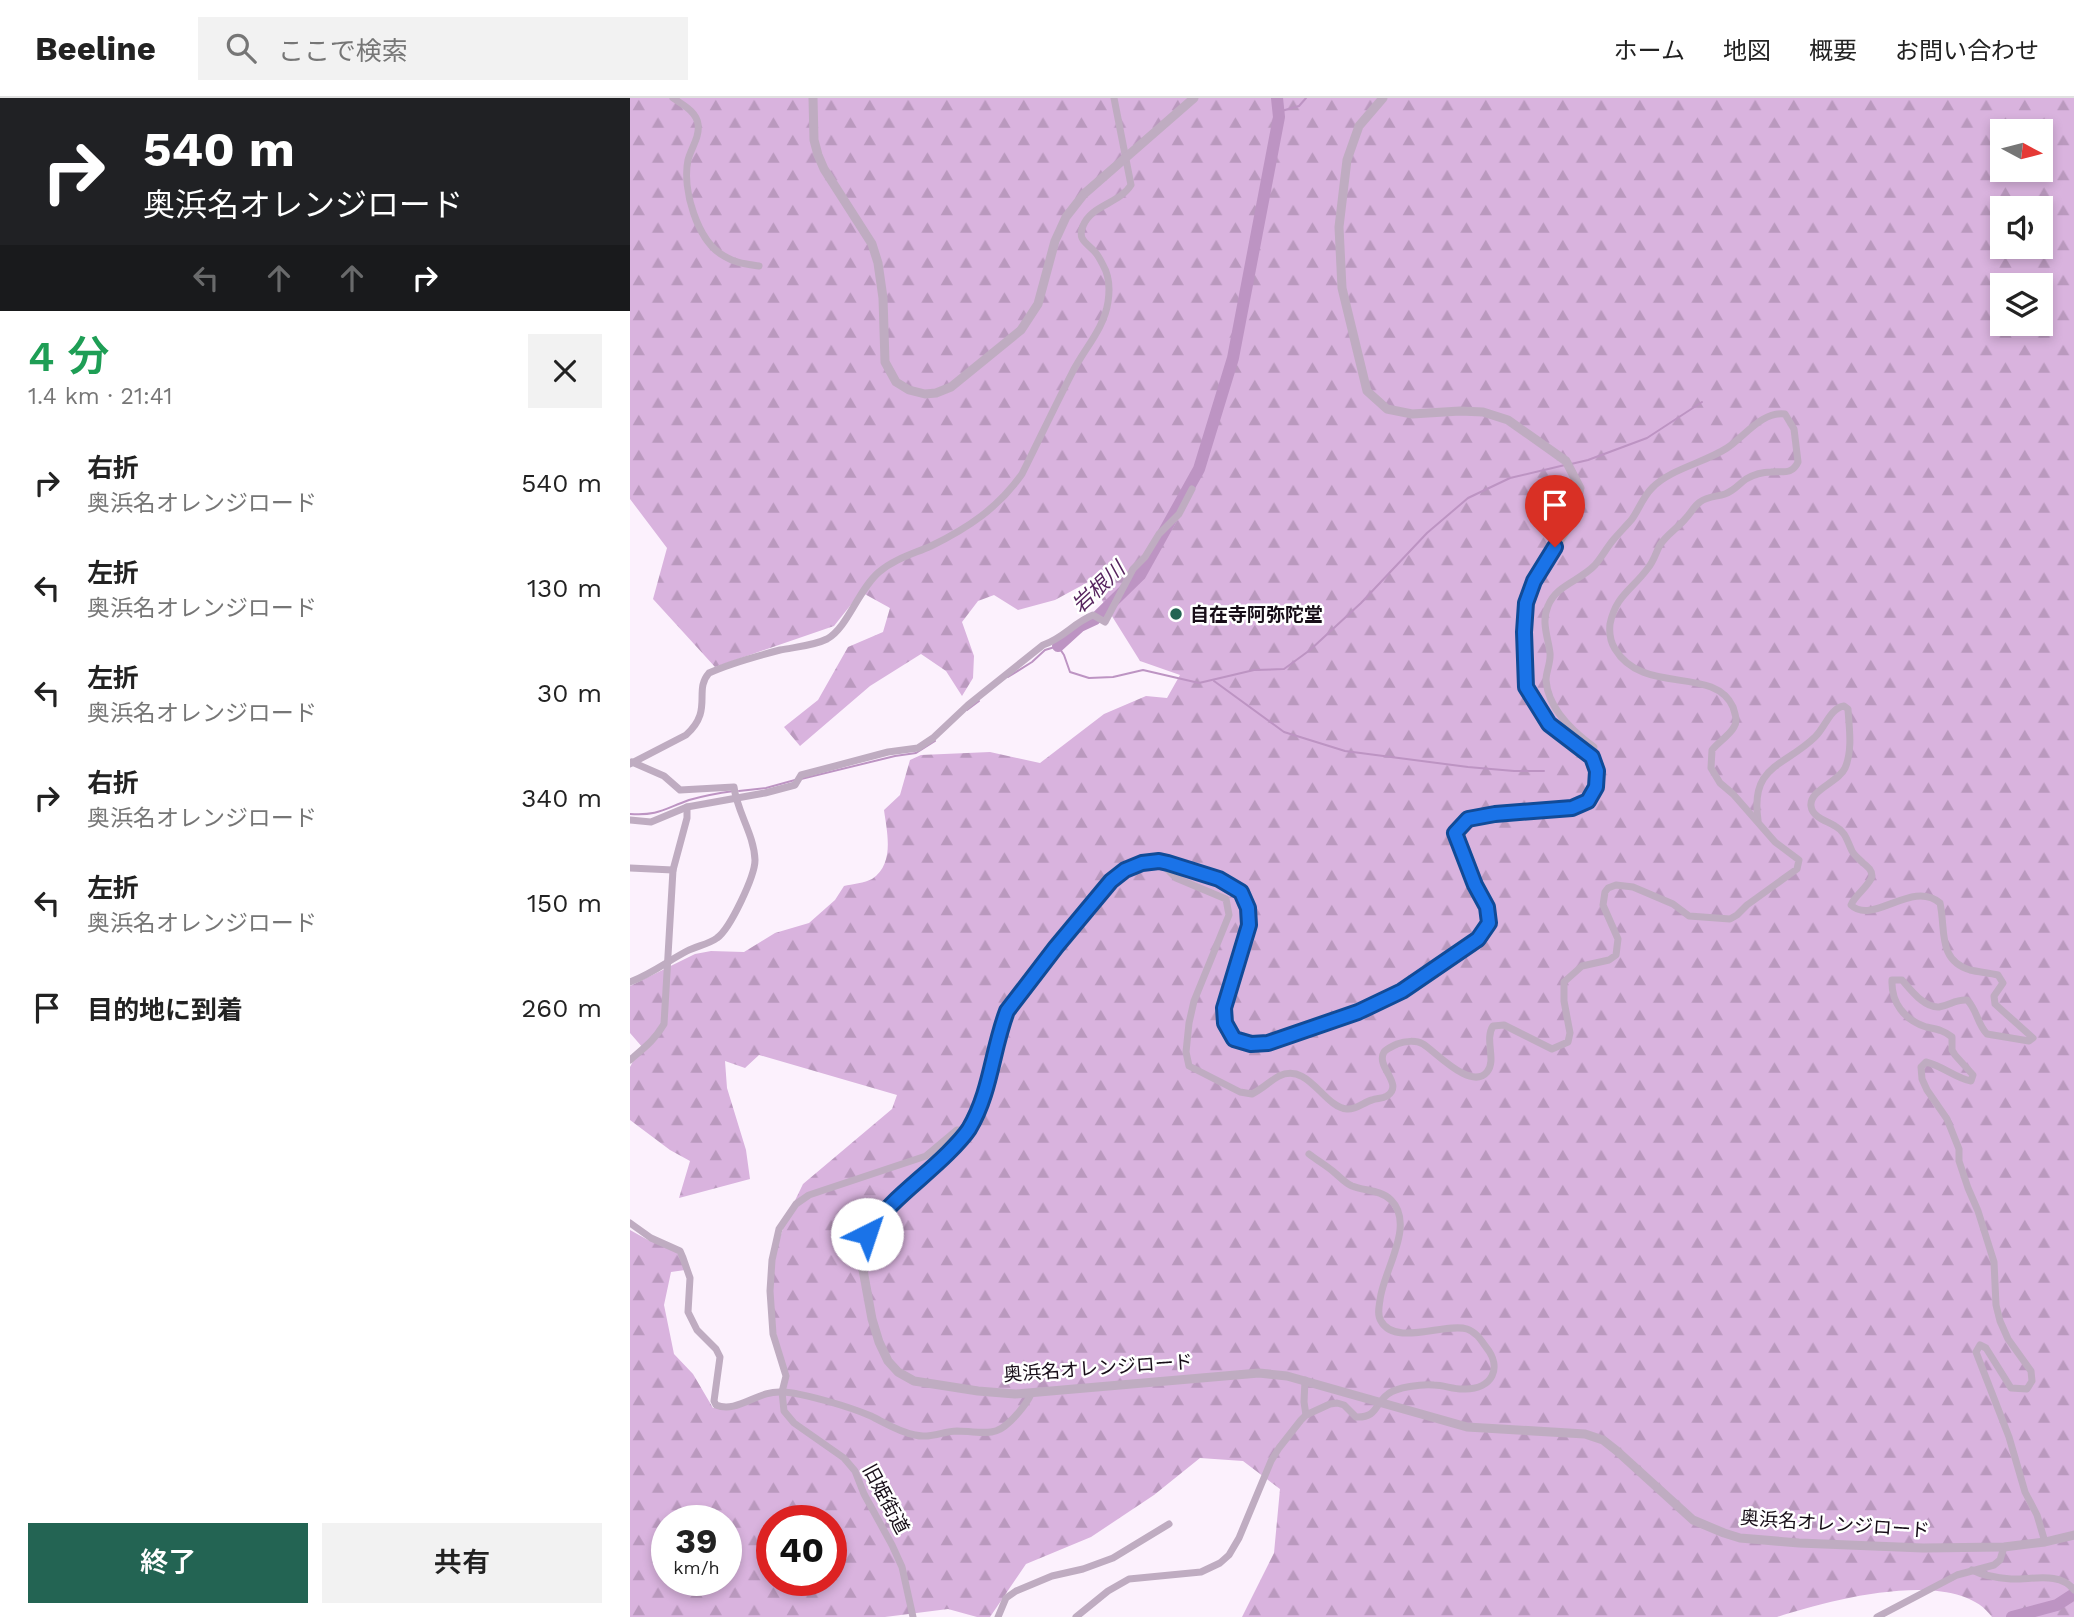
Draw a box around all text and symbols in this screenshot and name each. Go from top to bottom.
search box [198,17,688,80]
text: Beeline [35,29,156,68]
icon: search [222,29,260,67]
text: ここで検索 [278,36,408,66]
text: ホーム [1614,37,1685,65]
text: 地図 [1723,37,1771,65]
text: 概要 [1809,37,1857,65]
text: お問い合わせ [1895,37,2039,65]
north arrow [1990,119,2053,182]
map controls [1990,119,2053,336]
text: 540 m [143,120,295,178]
icon: right [28,126,119,217]
text: 奥浜名オレンジロード [143,186,463,224]
button: sound [1990,196,2053,259]
icon: left [187,259,225,297]
icon: ahead [260,259,298,297]
icon: ahead [333,259,371,297]
icon: right [406,259,444,297]
button: layers [1990,273,2053,336]
text: 4 分 [28,332,109,381]
button: close [528,334,602,408]
text: 1.4 km · 21:41 [28,383,172,410]
text: 右折 [87,453,139,483]
icon: right [28,464,66,502]
text: 540 m [521,468,602,498]
pin [1525,475,1585,547]
icon: arrive [1536,486,1574,524]
text: 奥浜名オレンジロード [87,490,317,517]
water label: 岩根川 [1066,555,1131,618]
text: 左折 [87,558,139,588]
icon: left [28,569,66,607]
text: 130 m [527,573,602,603]
text: 奥浜名オレンジロード [87,595,317,622]
place label: 自在寺阿弥陀堂 [1190,603,1323,626]
marker: 自在寺阿弥陀堂 [1168,606,1184,622]
text: 左折 [87,663,139,693]
icon: left [28,674,66,712]
text: 30 m [537,678,602,708]
text: 奥浜名オレンジロード [87,700,317,727]
text: 右折 [87,768,139,798]
icon: right [28,779,66,817]
text: 340 m [521,783,602,813]
text: 奥浜名オレンジロード [87,805,317,832]
text: 左折 [87,873,139,903]
icon: left [28,884,66,922]
text: 150 m [527,888,602,918]
text: 奥浜名オレンジロード [87,910,317,937]
icon: arrive [28,989,66,1027]
text: 260 m [521,993,602,1023]
text: 目的地に到着 [87,995,243,1025]
position arrow [830,1197,904,1271]
street label: 奥浜名オレンジロード [1002,1350,1194,1386]
street label: 旧姫街道 [858,1460,914,1538]
speed limit sign: 40 [756,1505,847,1596]
street label: 奥浜名オレンジロード [1739,1506,1931,1542]
text: 39 [675,1520,718,1562]
button: 終了 [28,1523,308,1603]
button: 共有 [322,1523,602,1603]
text: km/h [673,1557,720,1578]

